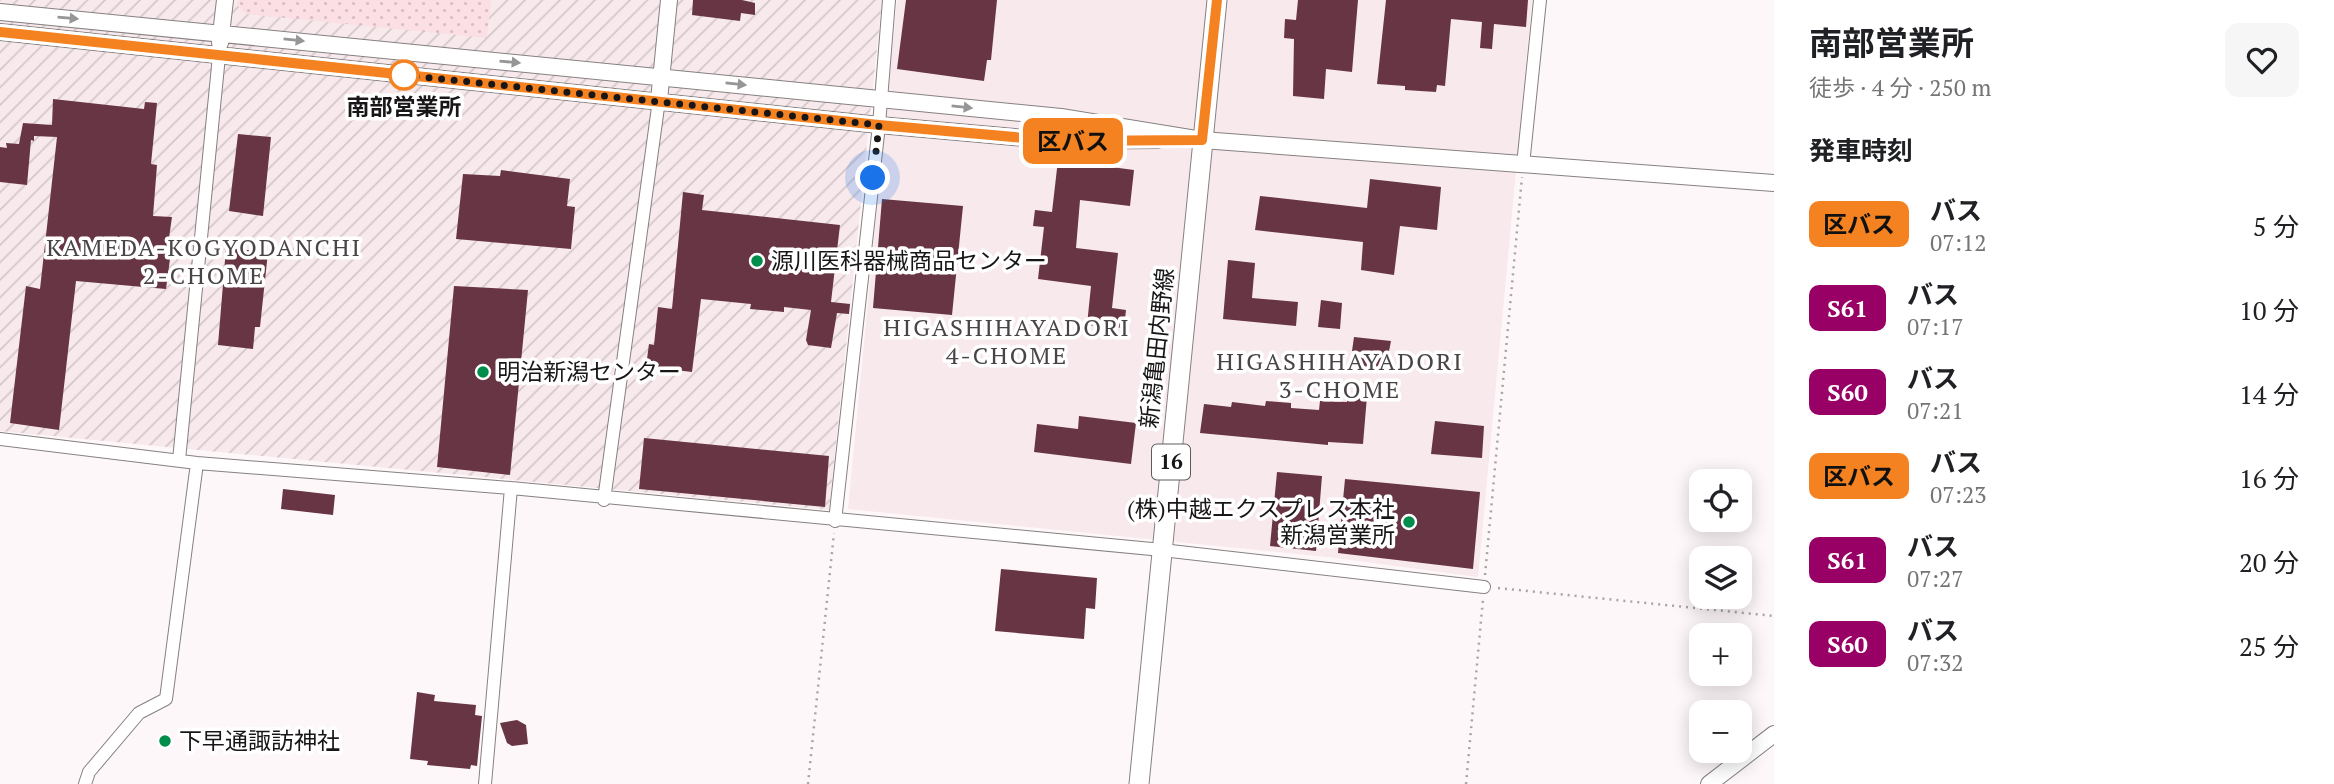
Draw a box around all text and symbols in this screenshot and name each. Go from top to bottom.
one-way arrow [57,13,79,24]
text: 南部営業所 [1809,21,1974,64]
button: heart [2225,23,2299,97]
one-way arrow [284,35,306,46]
one-way arrow [499,57,521,68]
marker: 南部営業所 [389,60,419,90]
text: 徒歩 · 4 分 · 250 m [1809,72,1991,103]
one-way arrow [725,78,747,89]
place label: 南部営業所 [347,91,462,122]
one-way arrow [952,101,974,112]
line badge: 区バス [1033,118,1113,164]
text: 区バス [1037,125,1109,157]
text: 発車時刻 [1809,133,1913,167]
your location [855,160,890,195]
text: バス [1930,193,1982,227]
text: 区バス [1823,208,1895,240]
text: 5 分 [2253,209,2299,243]
text: 07:12 [1930,227,1987,258]
district label: KAMEDA-KOGYODANCHI 2-CHOME [46,231,362,291]
place label: 源川医科器械商品センター [771,245,1047,276]
marker: 源川医科器械商品センター [749,253,765,269]
street label: 新潟亀田内野線 [1133,266,1180,430]
text: バス [1907,277,1959,311]
text: S61 [1827,292,1868,324]
text: 10 分 [2239,293,2299,327]
district label: HIGASHIHAYADORI 4-CHOME [883,311,1131,371]
text: 07:17 [1907,311,1964,342]
district label: HIGASHIHAYADORI 3-CHOME [1216,345,1464,405]
place label: 明治新潟センター [497,356,681,387]
text: バス [1907,361,1959,395]
marker: 明治新潟センター [475,364,491,380]
text: S60 [1827,376,1868,408]
text: 14 分 [2239,377,2299,411]
text: 07:21 [1907,395,1964,426]
road number: 16 [1152,444,1190,480]
text: バス [1930,445,1982,479]
text: 区バス [1823,460,1895,492]
text: 16 分 [2239,461,2299,495]
map controls [1689,469,1752,763]
button: locate [1689,469,1752,532]
text: 07:23 [1930,479,1987,510]
place label: (株)中越エクスプレス本社 新潟営業所 [1127,493,1395,550]
marker: (株)中越エクスプレス本社 新潟営業所 [1401,514,1417,530]
text: バス [1907,529,1959,563]
text: S61 [1827,544,1868,576]
text: 20 分 [2239,545,2299,579]
button: layers [1689,546,1752,609]
text: 07:27 [1907,563,1964,594]
text: バス [1907,613,1959,647]
button: + [1689,623,1752,686]
text: S60 [1827,628,1868,660]
text: 25 分 [2239,629,2299,663]
text: 07:32 [1907,647,1964,678]
button: − [1689,700,1752,763]
place label: 下早通諏訪神社 [179,725,340,756]
marker: 下早通諏訪神社 [157,733,173,749]

